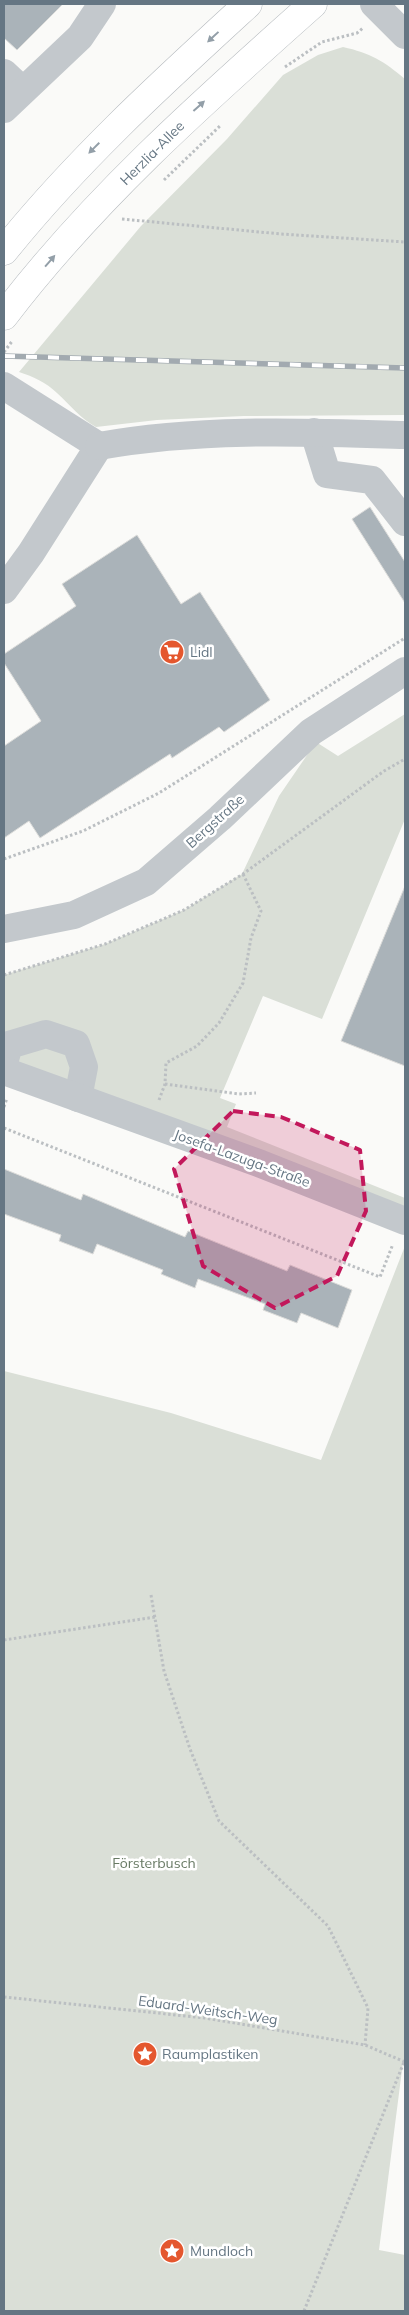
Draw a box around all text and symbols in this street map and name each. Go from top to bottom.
one-way arrow [207,31,219,43]
one-way arrow [193,100,205,112]
street label: Herzlia-Allee [116,117,188,189]
one-way arrow [89,142,101,154]
one-way arrow [44,255,56,267]
supermarket icon: Lidl [159,639,185,665]
place label: Lidl [190,643,213,661]
street label: Bergstraße [182,790,248,852]
street label: Josefa-Lazuga-Straße [171,1125,313,1191]
park label: Försterbusch [112,1854,196,1872]
street label: Eduard-Weitsch-Weg [137,1991,279,2029]
place icon: Raumplastiken [132,2041,158,2067]
place label: Raumplastiken [162,2045,259,2063]
place icon: Mundloch [159,2238,185,2264]
place label: Mundloch [190,2242,253,2260]

